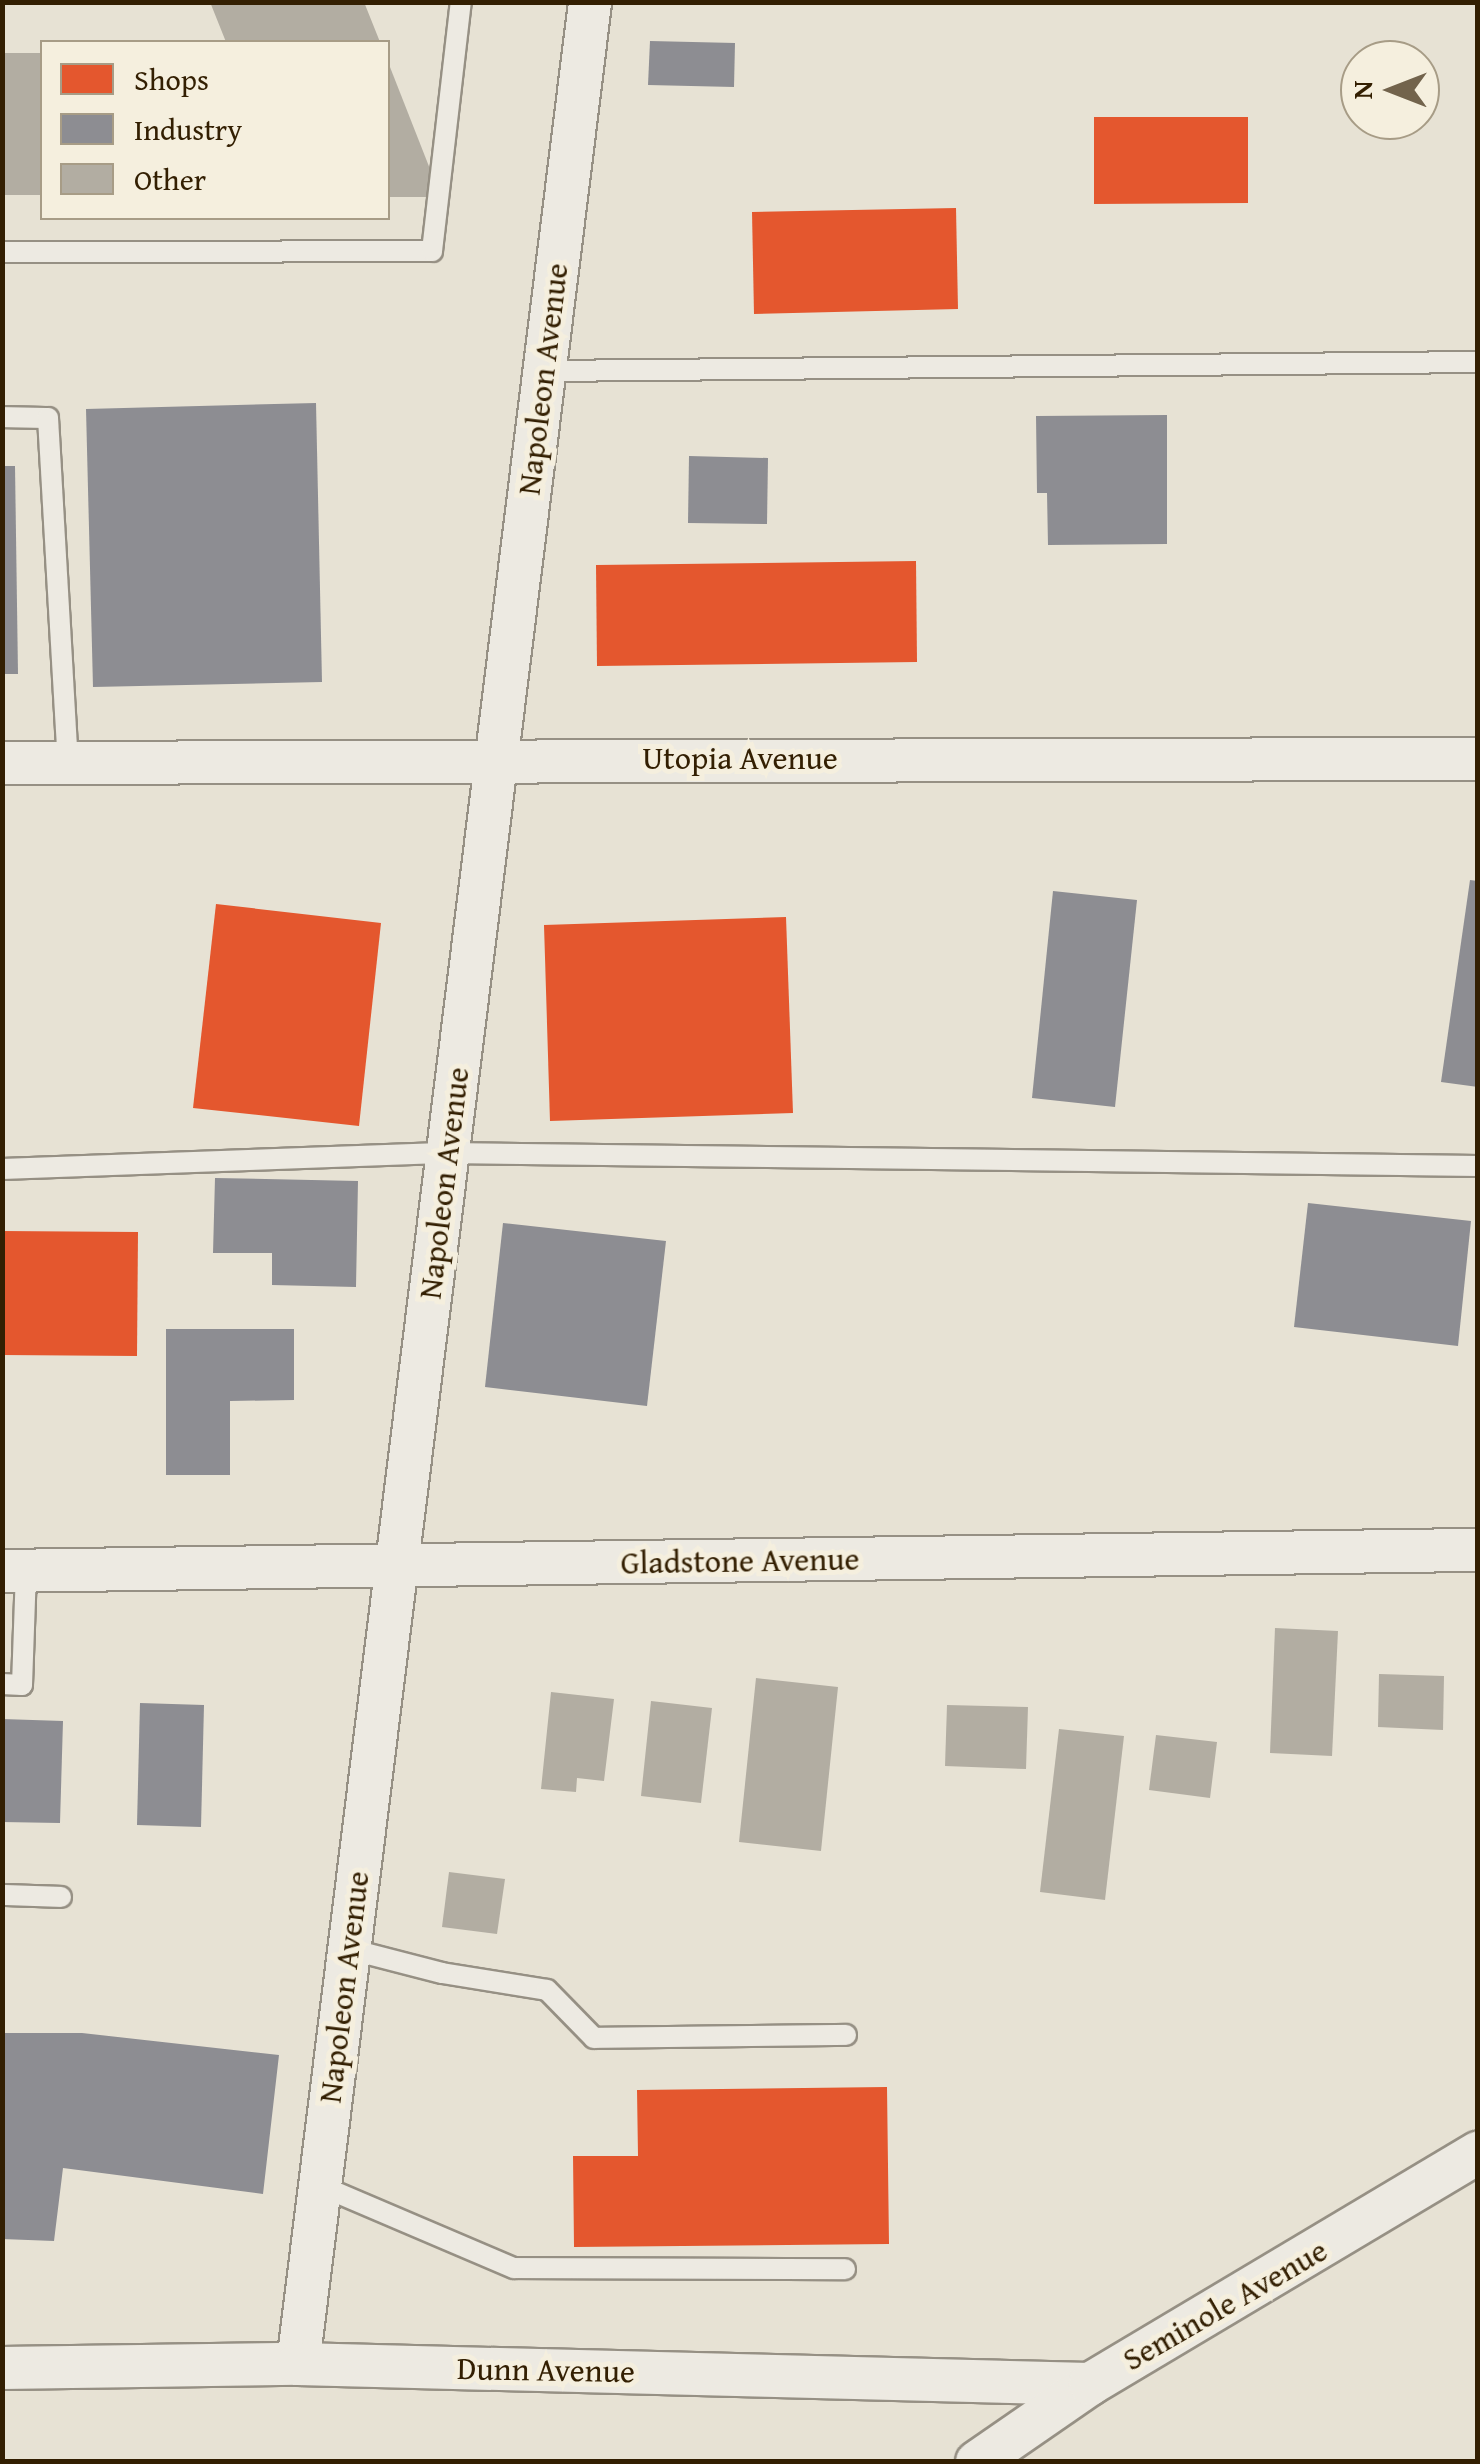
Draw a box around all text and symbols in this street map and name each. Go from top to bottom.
legend [40,40,390,220]
north arrow [1340,40,1440,140]
text: Shops [134,57,209,101]
text: N [1341,81,1382,99]
text: Industry [134,107,242,151]
text: Other [134,157,206,201]
street label: Napoleon Avenue [510,261,576,497]
street label: Utopia Avenue [642,739,838,777]
street label: Napoleon Avenue [411,1065,477,1301]
street label: Gladstone Avenue [620,1540,860,1582]
street label: Napoleon Avenue [311,1869,377,2105]
street label: Seminole Avenue [1116,2231,1334,2379]
street label: Dunn Avenue [457,2349,635,2391]

